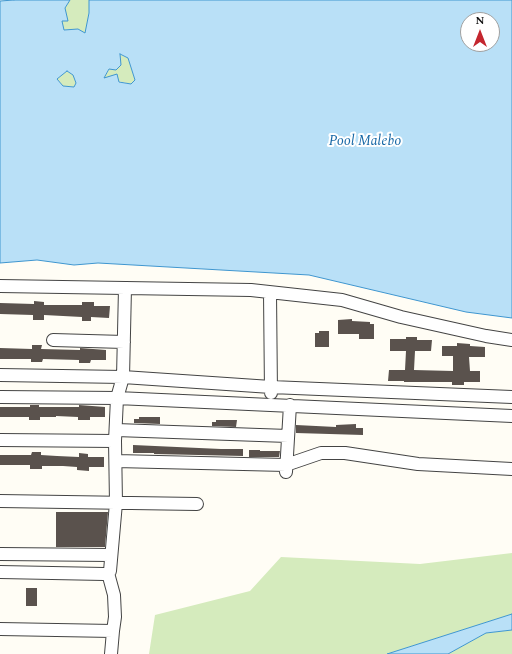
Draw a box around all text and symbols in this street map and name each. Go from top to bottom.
north arrow [460,12,500,52]
text: N [476,12,484,29]
water label: Pool Malebo [329,134,401,150]

